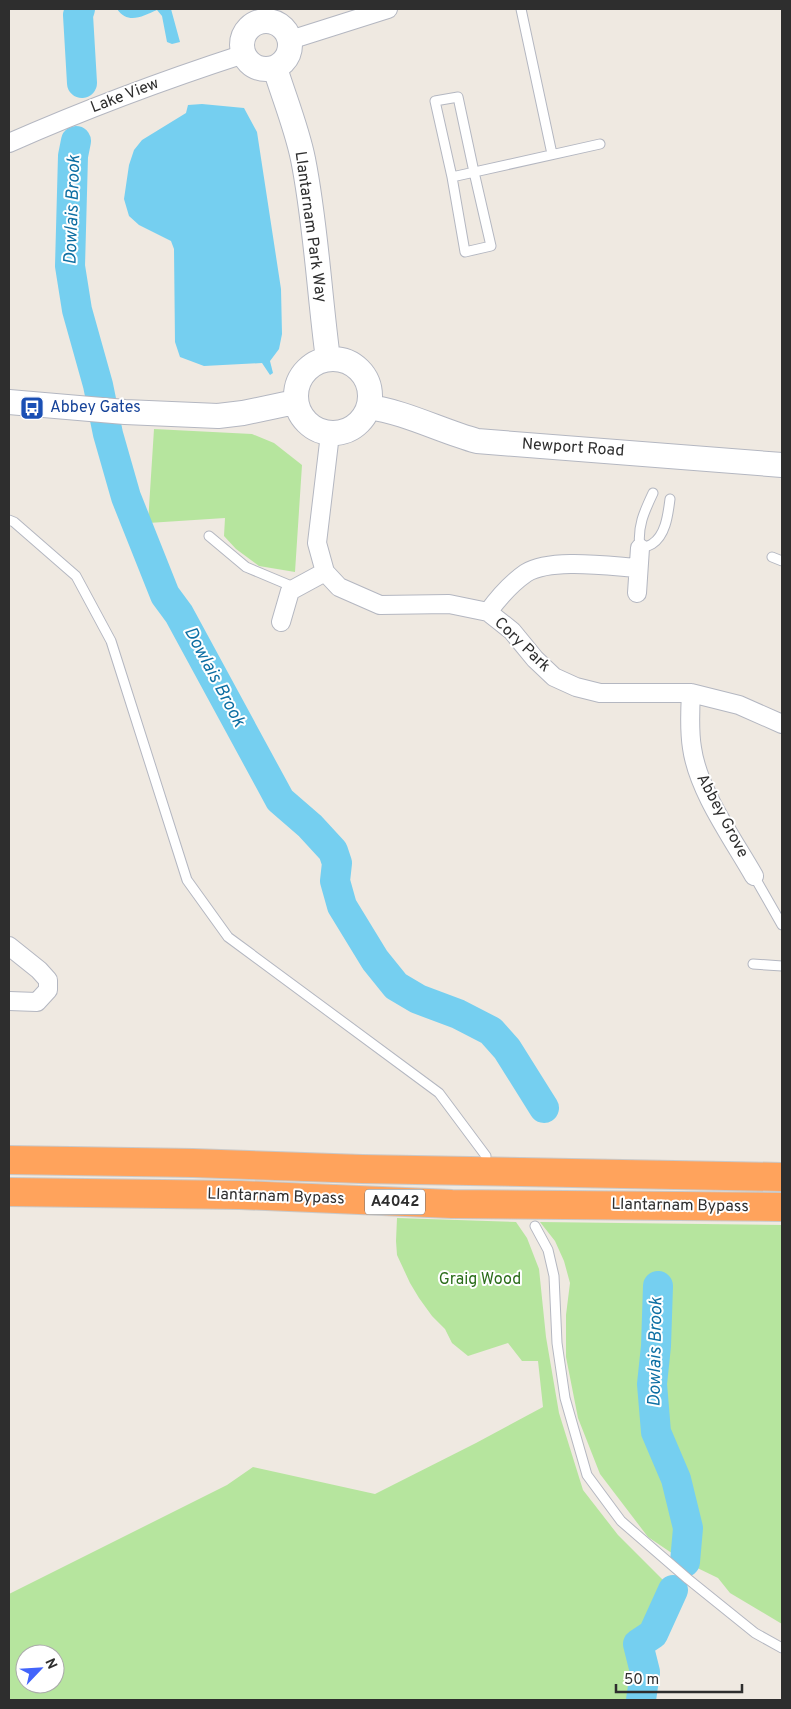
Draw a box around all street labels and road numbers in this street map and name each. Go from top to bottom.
street label: Lake View [88,74,162,118]
street label: Llantarnam Park Way [289,150,331,304]
street label: Newport Road [521,434,625,462]
street label: Cory Park [490,613,554,677]
street label: Abbey Grove [692,771,752,861]
street label: Llantarnam Bypass [207,1185,345,1209]
road number: A4042 [365,1190,425,1214]
street label: Llantarnam Bypass [611,1195,749,1217]

